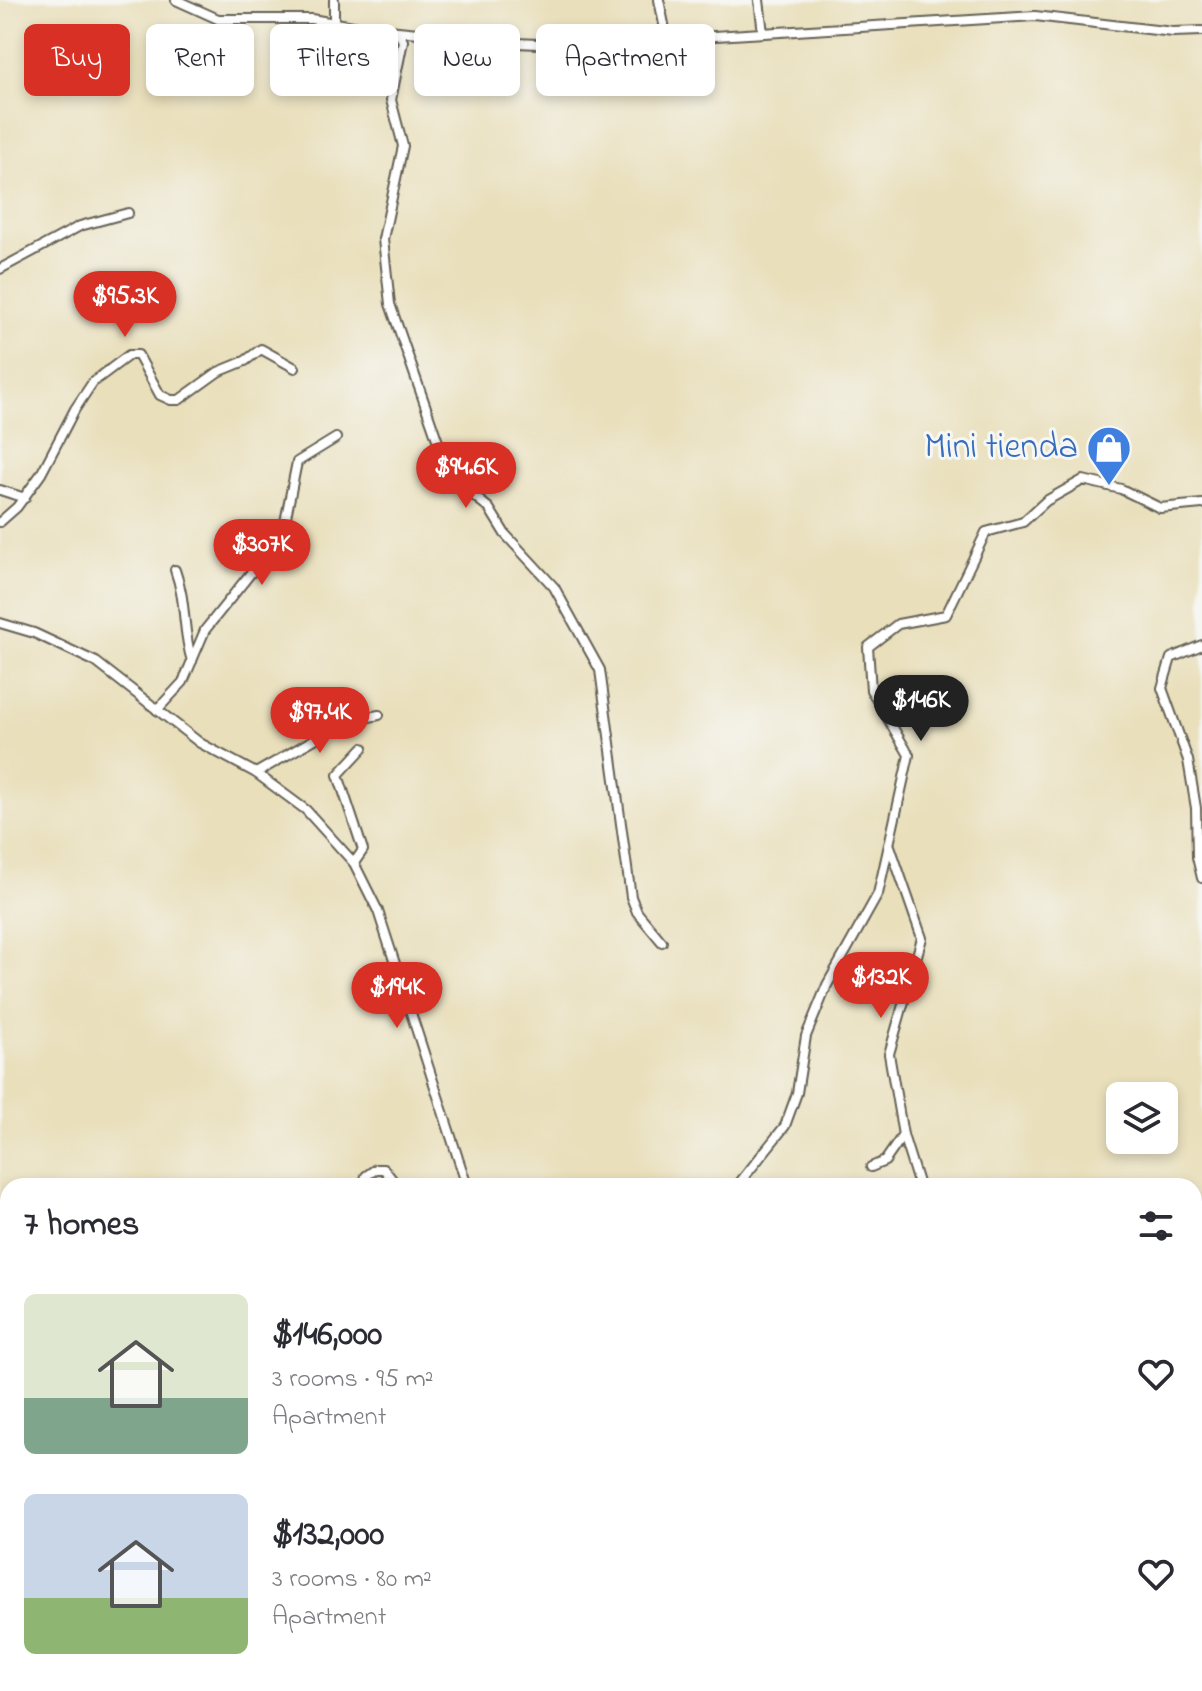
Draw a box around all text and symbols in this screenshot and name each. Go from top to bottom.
chip: Buy [24,24,130,96]
chip: Rent [146,24,254,96]
chip: Filters [270,24,398,96]
chip: New [414,24,520,96]
chip: Apartment [536,24,715,96]
pin: $95.3K [60,271,190,339]
text: $95.3K [91,278,159,316]
place label: Mini tienda [924,422,1078,475]
shop icon: Mini tienda [1085,424,1133,487]
pin: $94.6K [401,442,531,510]
text: $94.6K [434,449,498,487]
pin: $307K [206,519,318,587]
text: $307K [231,526,293,564]
pin: $146K [865,675,977,743]
text: $146K [892,682,950,720]
pin: $97.4K [255,687,385,755]
text: $97.4K [289,694,351,732]
pin: $132K [825,952,937,1020]
text: $132K [851,959,911,997]
pin: $194K [341,962,453,1030]
text: $194K [369,969,425,1007]
map controls [1106,1082,1178,1154]
button: layers [1106,1082,1178,1154]
text: 7 homes [24,1201,139,1251]
icon: filters [1134,1204,1178,1248]
text: $146,000 [272,1311,382,1361]
icon: home [88,1326,184,1422]
icon: heart [1134,1352,1178,1396]
text: 3 rooms · 95 m² [272,1361,433,1399]
text: Apartment [272,1399,386,1437]
text: $132,000 [272,1511,384,1561]
icon: home [88,1526,184,1622]
icon: heart [1134,1552,1178,1596]
text: 3 rooms · 80 m² [272,1561,432,1599]
text: Apartment [272,1599,386,1637]

